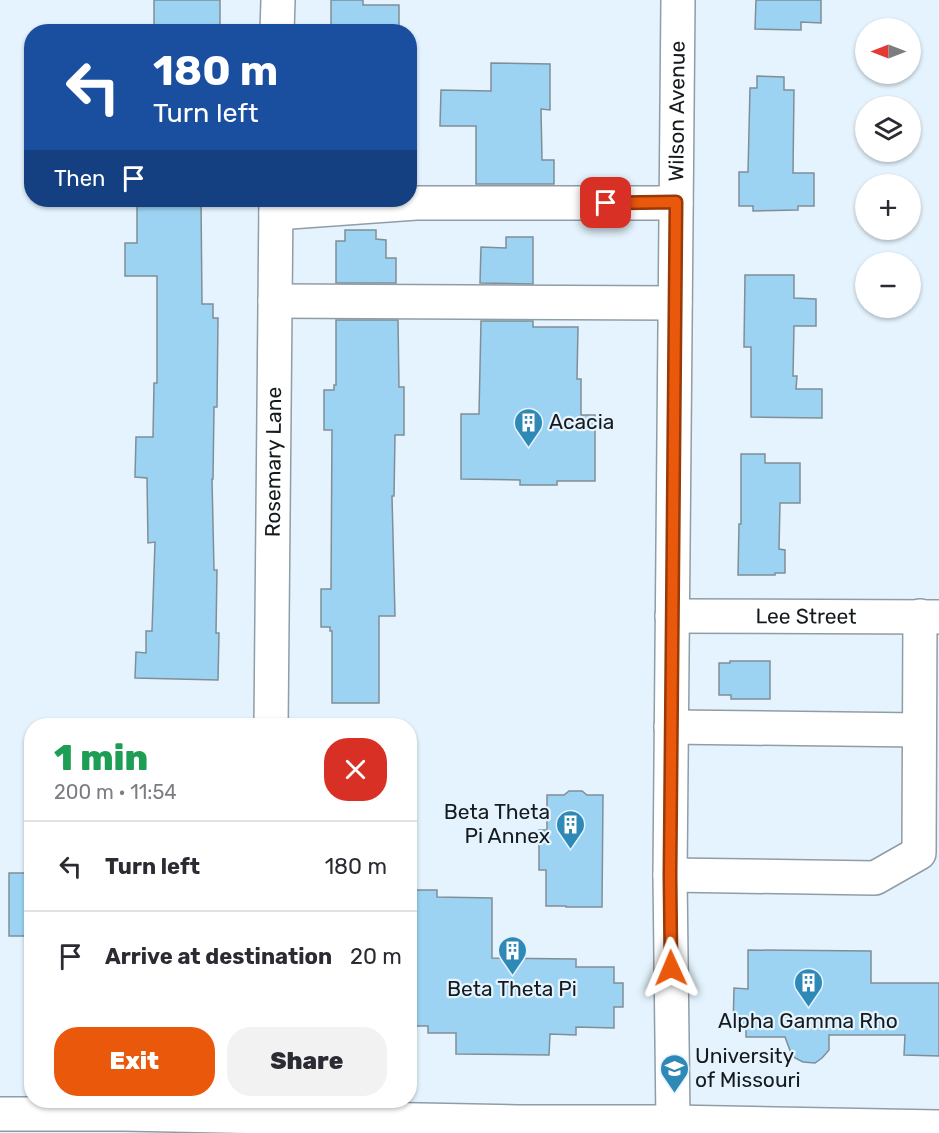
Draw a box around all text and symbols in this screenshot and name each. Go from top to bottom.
north arrow [855,18,921,84]
map controls [855,18,921,318]
street label: Wilson Avenue [663,41,690,182]
text: 180 m [153,46,278,96]
icon: left [54,48,132,126]
button: layers [855,96,921,162]
text: Turn left [153,97,258,129]
icon: arrive [117,162,150,195]
text: Then [54,165,105,192]
button: + [855,174,921,240]
pin [580,177,631,228]
icon: arrive [589,186,622,219]
button: − [855,252,921,318]
street label: Rosemary Lane [260,387,286,537]
building icon: Acacia [512,406,544,448]
place label: Acacia [549,409,614,434]
street label: Lee Street [755,603,857,629]
text: 1 min [54,736,148,779]
button: close [324,738,387,801]
text: 200 m · 11:54 [54,780,177,804]
place label: Beta Theta Pi Annex [444,799,550,848]
building icon: Beta Theta Pi Annex [555,808,587,850]
icon: left [54,850,87,883]
text: Turn left [105,853,200,880]
text: 180 m [325,853,387,880]
building icon: Beta Theta Pi [496,934,528,976]
position arrow [639,936,703,1000]
icon: arrive [54,940,87,973]
text: Arrive at destination [105,943,332,970]
text: 20 m [350,943,402,970]
building icon: Alpha Gamma Rho [792,966,824,1008]
place label: Beta Theta Pi [447,976,577,1001]
place label: Alpha Gamma Rho [718,1008,898,1033]
button: Exit [54,1027,215,1096]
button: Share [227,1027,387,1096]
place label: University of Missouri [695,1043,801,1092]
school or university icon: University of Missouri [658,1052,690,1094]

